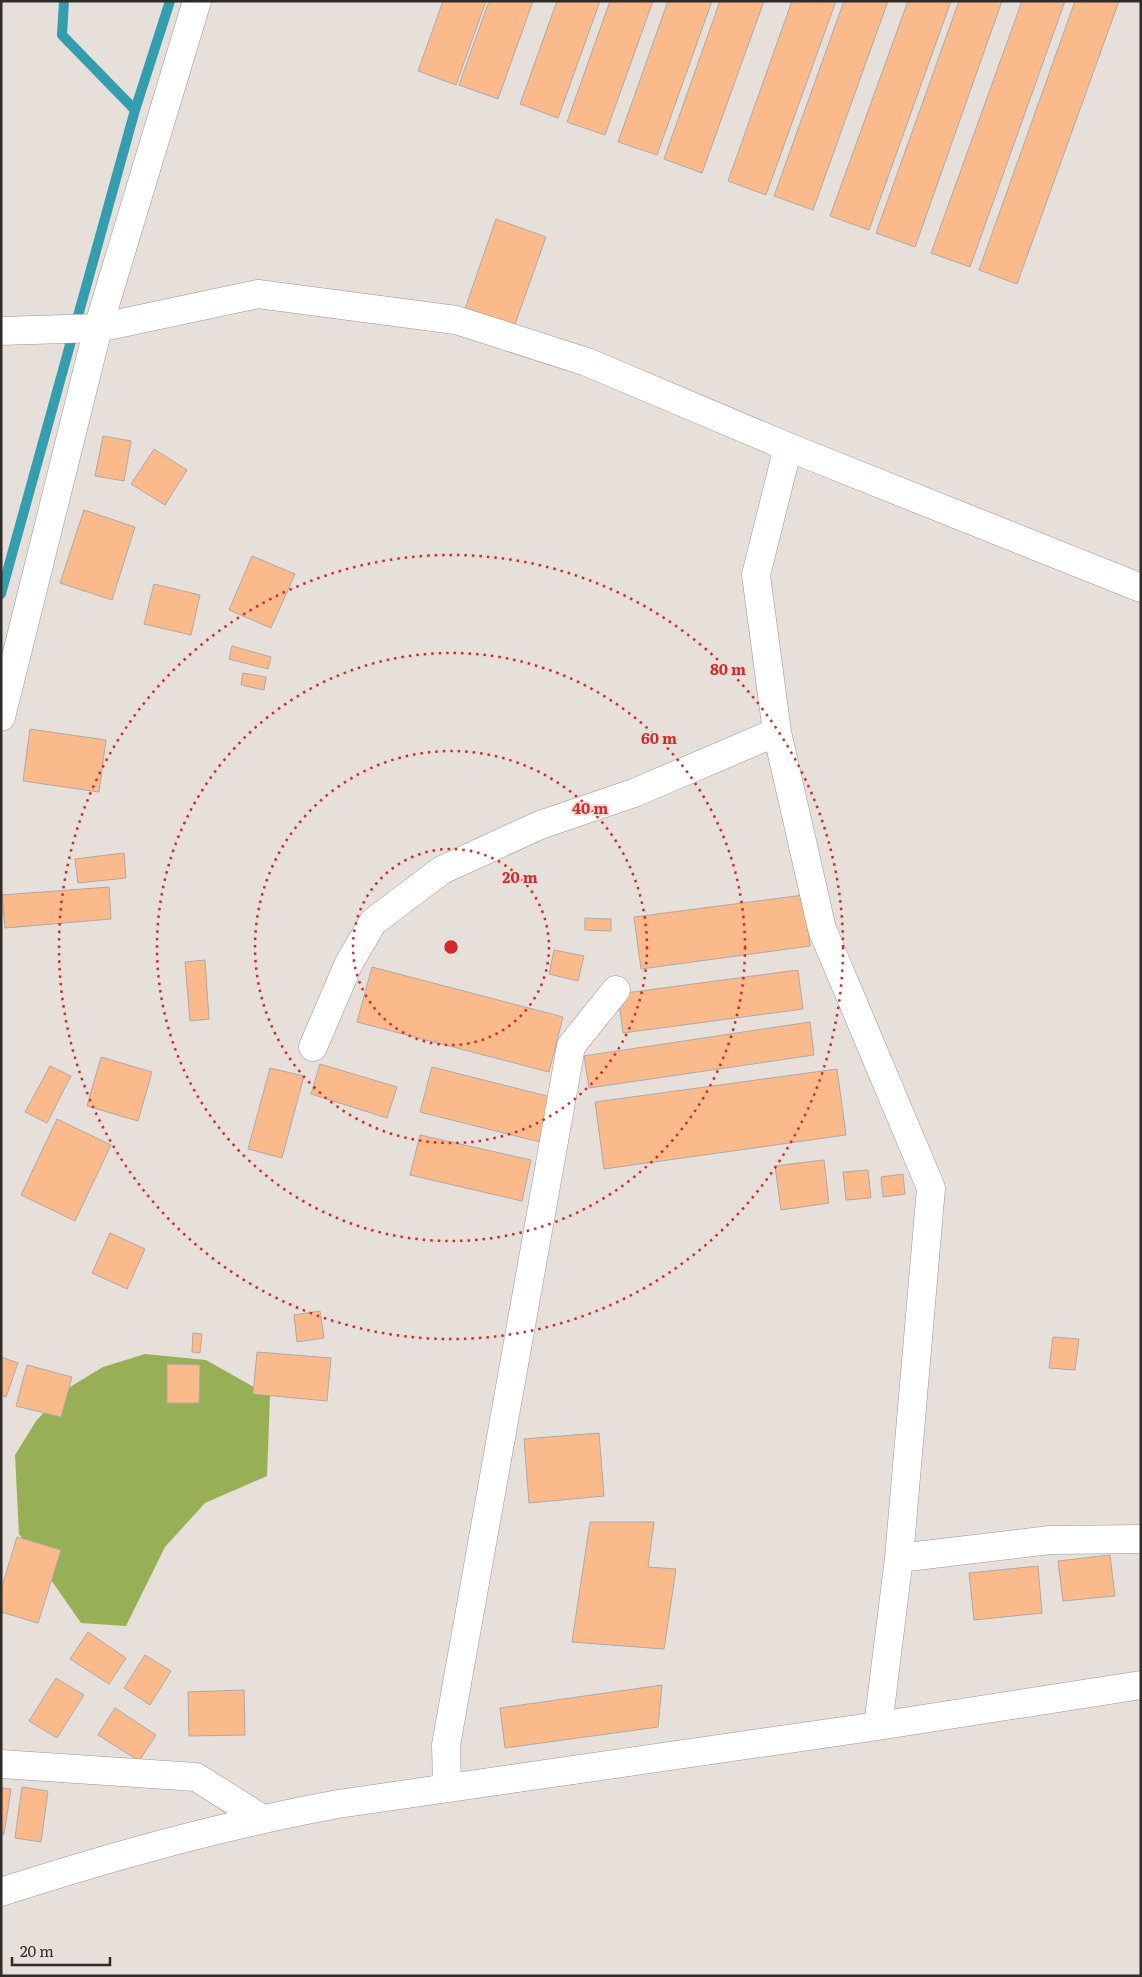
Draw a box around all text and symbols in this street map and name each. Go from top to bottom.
text: 80 m [710,657,746,680]
text: 60 m [641,726,677,749]
text: 40 m [572,796,608,819]
text: 20 m [502,865,538,888]
centre of rings [442,938,460,956]
scale bar [12,1934,110,1966]
text: 20 m [20,1939,54,1962]

